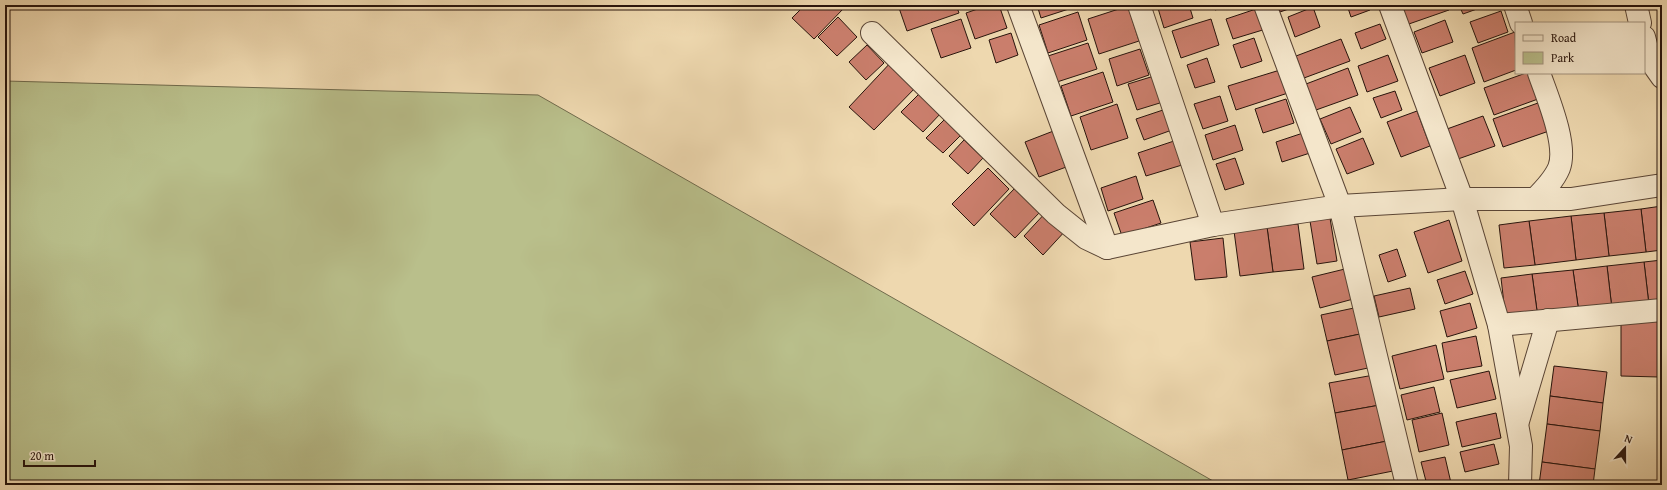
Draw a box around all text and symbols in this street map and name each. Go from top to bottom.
legend [1515,22,1645,74]
text: Road [1551,29,1577,46]
text: Park [1551,49,1575,66]
north arrow [1605,428,1645,468]
text: N [1622,430,1635,448]
scale bar [24,442,95,468]
text: 20 m [30,447,54,464]

